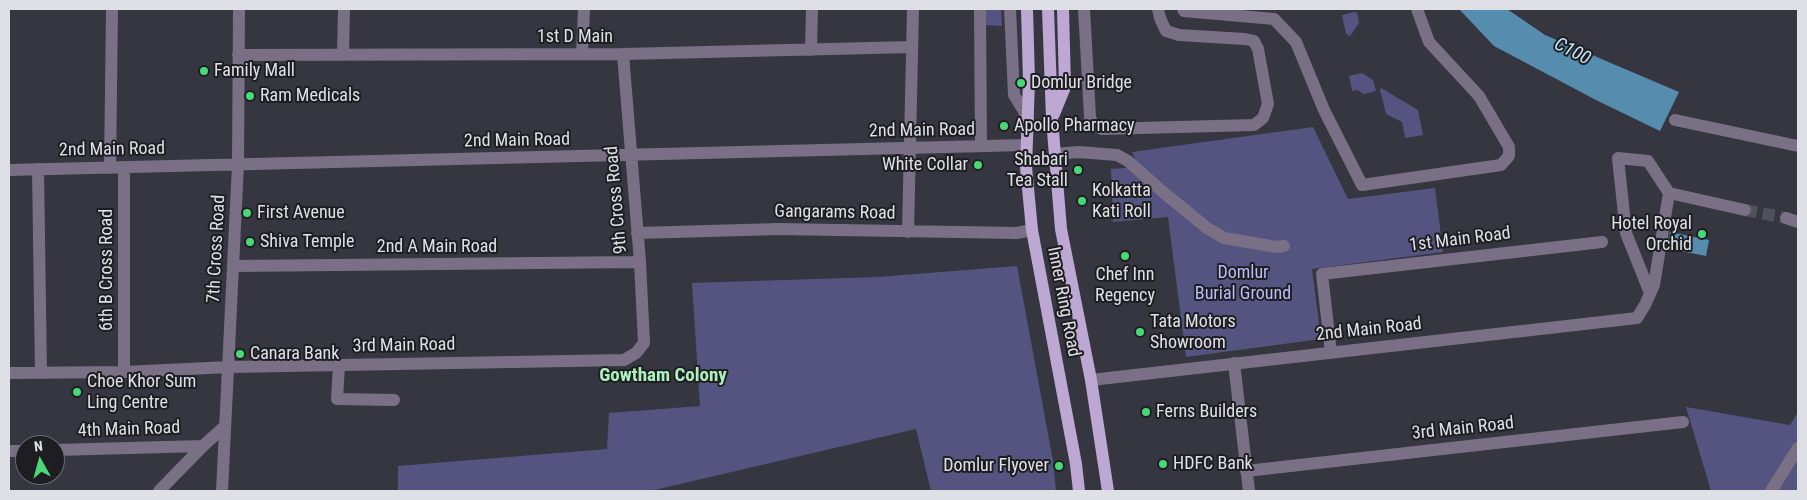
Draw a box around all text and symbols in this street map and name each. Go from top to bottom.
street label: 1st D Main [537,26,613,48]
water label: C100 [1550,33,1594,71]
place label: Family Mall [214,60,295,82]
marker: Family Mall [198,65,210,77]
place label: Domlur Bridge [1031,72,1132,94]
marker: Domlur Bridge [1015,77,1027,89]
place label: Ram Medicals [260,85,360,107]
marker: Ram Medicals [244,90,256,102]
place label: Apollo Pharmacy [1014,115,1134,137]
street label: 2nd Main Road [869,119,975,143]
marker: Apollo Pharmacy [998,120,1010,132]
street label: 2nd Main Road [464,129,570,153]
street label: 2nd Main Road [59,138,165,162]
street label: 9th Cross Road [602,145,632,255]
place label: Shabari Tea Stall [1007,149,1068,192]
place label: White Collar [882,154,968,176]
marker: White Collar [972,159,984,171]
marker: Shabari Tea Stall [1072,164,1084,176]
place label: Kolkatta Kati Roll [1092,180,1151,222]
street label: 7th Cross Road [203,194,231,304]
marker: Kolkatta Kati Roll [1076,195,1088,207]
street label: Gangarams Road [774,201,896,225]
place label: First Avenue [257,202,345,224]
marker: First Avenue [241,207,253,219]
street label: 6th B Cross Road [96,209,118,331]
place label: Hotel Royal Orchid [1611,213,1692,255]
street label: 1st Main Road [1408,223,1512,257]
marker: Hotel Royal Orchid [1696,228,1708,240]
place label: Shiva Temple [260,231,354,253]
marker: Shiva Temple [244,236,256,248]
street label: 2nd A Main Road [377,236,497,258]
street label: Inner Ring Road [1042,245,1084,359]
marker: Chef Inn Regency [1119,250,1131,262]
park label: Domlur Burial Ground [1195,262,1291,304]
place label: Chef Inn Regency [1095,264,1155,306]
place label: Tata Motors Showroom [1150,311,1236,354]
street label: 2nd Main Road [1315,314,1423,346]
marker: Tata Motors Showroom [1134,326,1146,338]
street label: 3rd Main Road [353,334,455,358]
place label: Canara Bank [250,343,339,365]
marker: Canara Bank [234,348,246,360]
district label: Gowtham Colony [599,365,727,387]
place label: Choe Khor Sum Ling Centre [87,371,196,414]
marker: Choe Khor Sum Ling Centre [71,386,83,398]
place label: Ferns Builders [1156,401,1257,423]
marker: Ferns Builders [1140,406,1152,418]
street label: 3rd Main Road [1411,413,1515,445]
street label: 4th Main Road [77,417,181,443]
north arrow [15,435,65,485]
text: N [33,438,44,455]
place label: HDFC Bank [1173,453,1253,475]
place label: Domlur Flyover [943,455,1049,477]
marker: HDFC Bank [1157,458,1169,470]
marker: Domlur Flyover [1053,460,1065,472]

